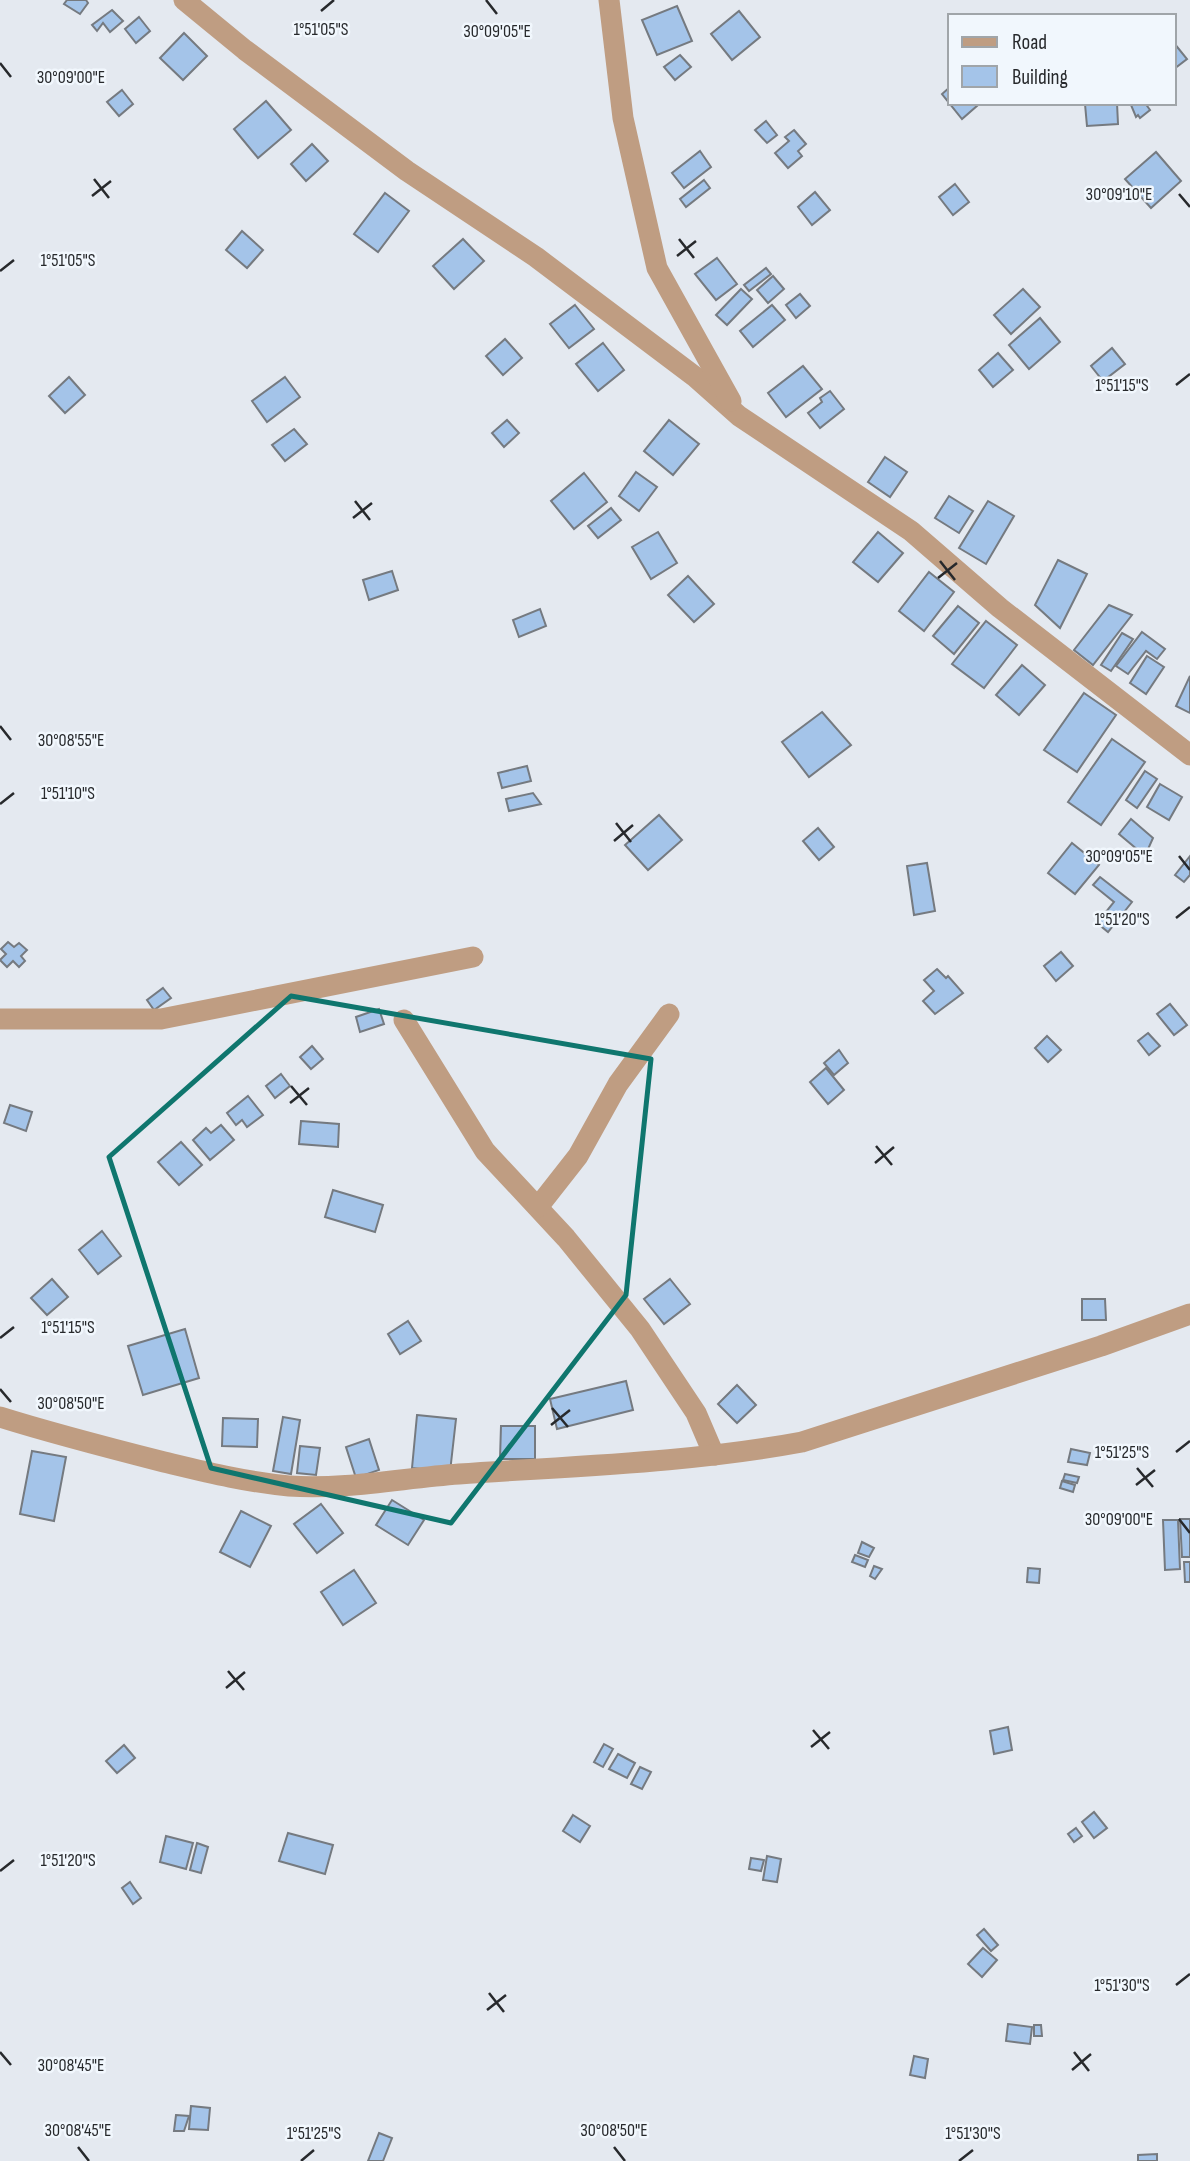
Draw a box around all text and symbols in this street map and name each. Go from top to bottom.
legend [948,14,1176,105]
text: 1°51'05"S [293,19,349,40]
text: 30°09'05"E [463,21,531,42]
text: Road [1012,30,1047,55]
text: Building [1012,65,1068,90]
text: 30°09'00"E [37,67,105,88]
text: 30°09'10"E [1086,184,1152,205]
text: 1°51'05"S [40,250,96,271]
text: 1°51'15"S [1095,375,1149,396]
text: 30°08'55"E [38,730,104,751]
text: 1°51'10"S [41,783,95,804]
text: 30°09'05"E [1085,846,1153,867]
text: 1°51'20"S [1094,909,1150,930]
text: 1°51'15"S [41,1317,95,1338]
text: 30°08'50"E [37,1393,105,1414]
text: 1°51'25"S [1095,1442,1149,1463]
text: 30°09'00"E [1085,1509,1153,1530]
text: 1°51'20"S [40,1850,96,1871]
text: 1°51'30"S [1094,1975,1150,1996]
text: 30°08'45"E [37,2055,105,2076]
text: 30°08'45"E [44,2120,112,2141]
text: 30°08'50"E [580,2120,648,2141]
text: 1°51'25"S [287,2123,341,2144]
text: 1°51'30"S [945,2123,1001,2144]

